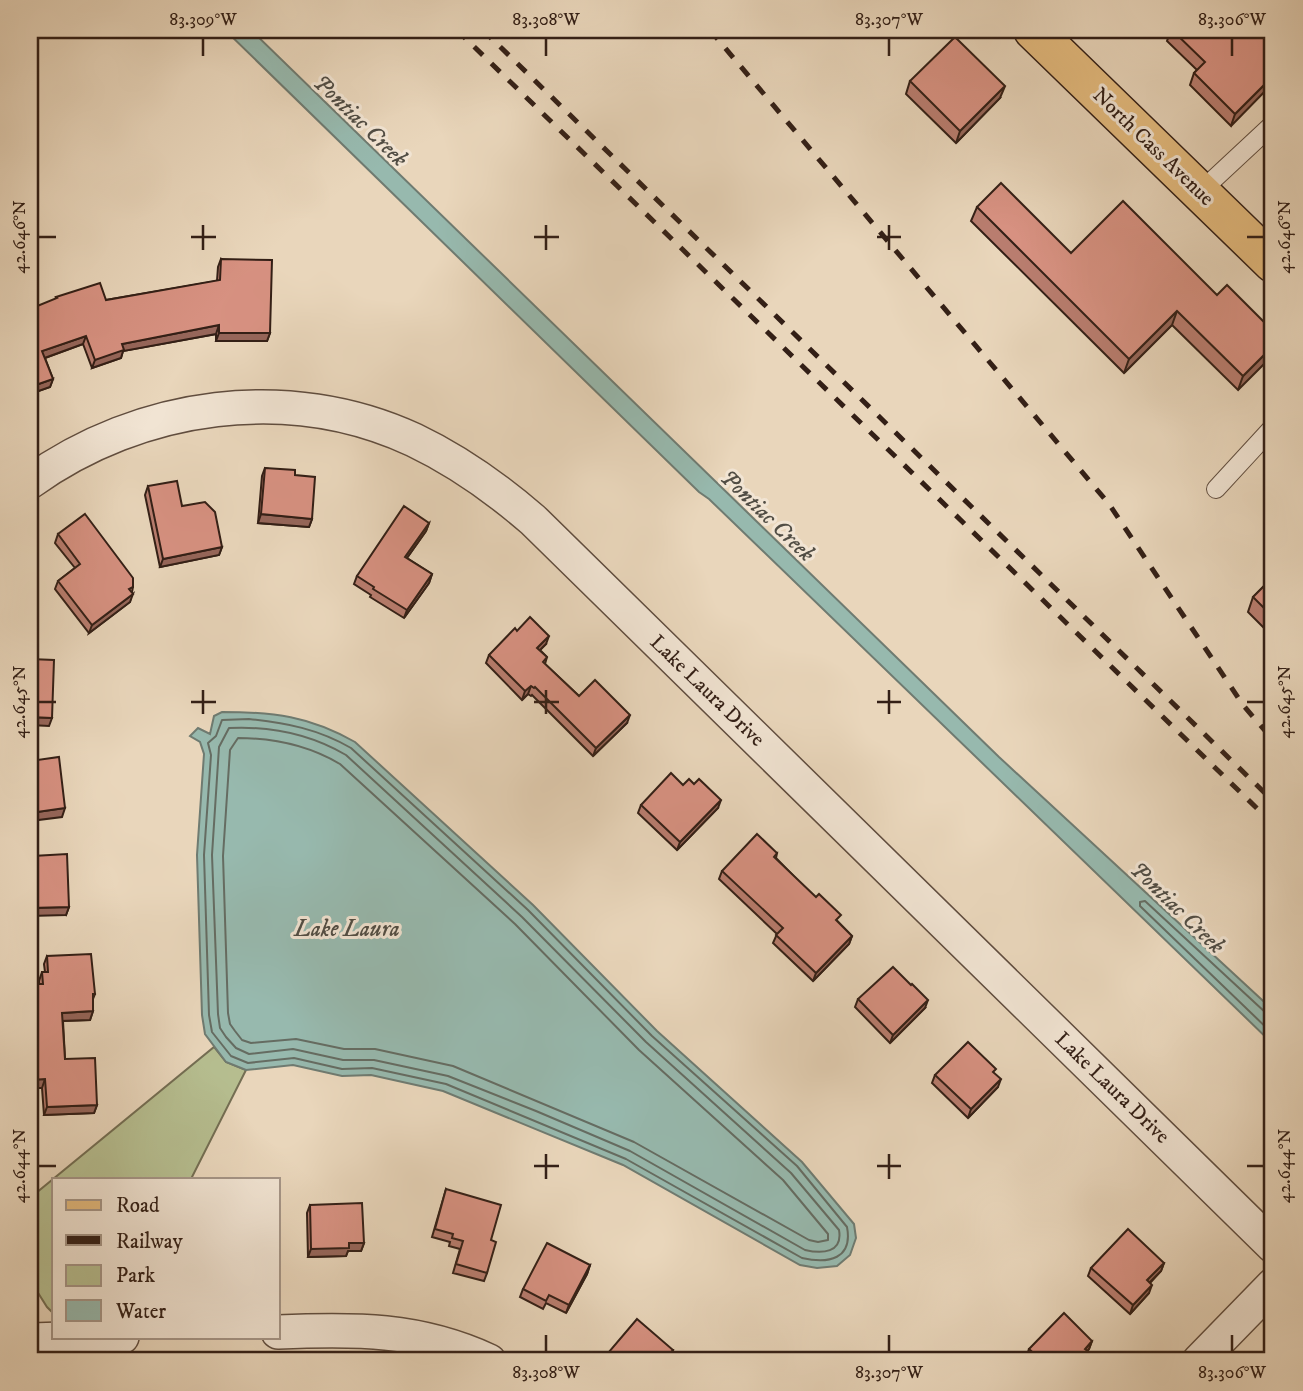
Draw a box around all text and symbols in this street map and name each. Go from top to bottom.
text: 83.309°W [169,9,237,31]
text: 83.308°W [512,9,580,31]
text: 83.307°W [855,9,924,31]
text: 83.306°W [1198,9,1267,31]
water label: Pontiac Creek [307,69,414,174]
street label: North Cass Avenue [1087,82,1219,212]
text: 42.646°N [9,200,31,274]
text: 42.646°N [1274,200,1296,274]
water label: Pontiac Creek [714,464,821,569]
street label: Lake Laura Drive [644,630,770,753]
text: 42.645°N [9,665,31,738]
text: 42.645°N [1274,665,1296,738]
water label: Pontiac Creek [1124,856,1231,961]
water label: Lake Laura [292,915,400,944]
street label: Lake Laura Drive [1049,1027,1175,1150]
text: 42.644°N [9,1129,31,1203]
text: 42.644°N [1274,1129,1296,1203]
legend [52,1178,280,1338]
text: Road [116,1193,160,1219]
text: Railway [116,1229,184,1255]
text: Park [116,1263,156,1289]
text: Water [115,1299,166,1325]
text: 83.308°W [512,1362,580,1384]
text: 83.307°W [855,1362,924,1384]
text: 83.306°W [1198,1362,1267,1384]

